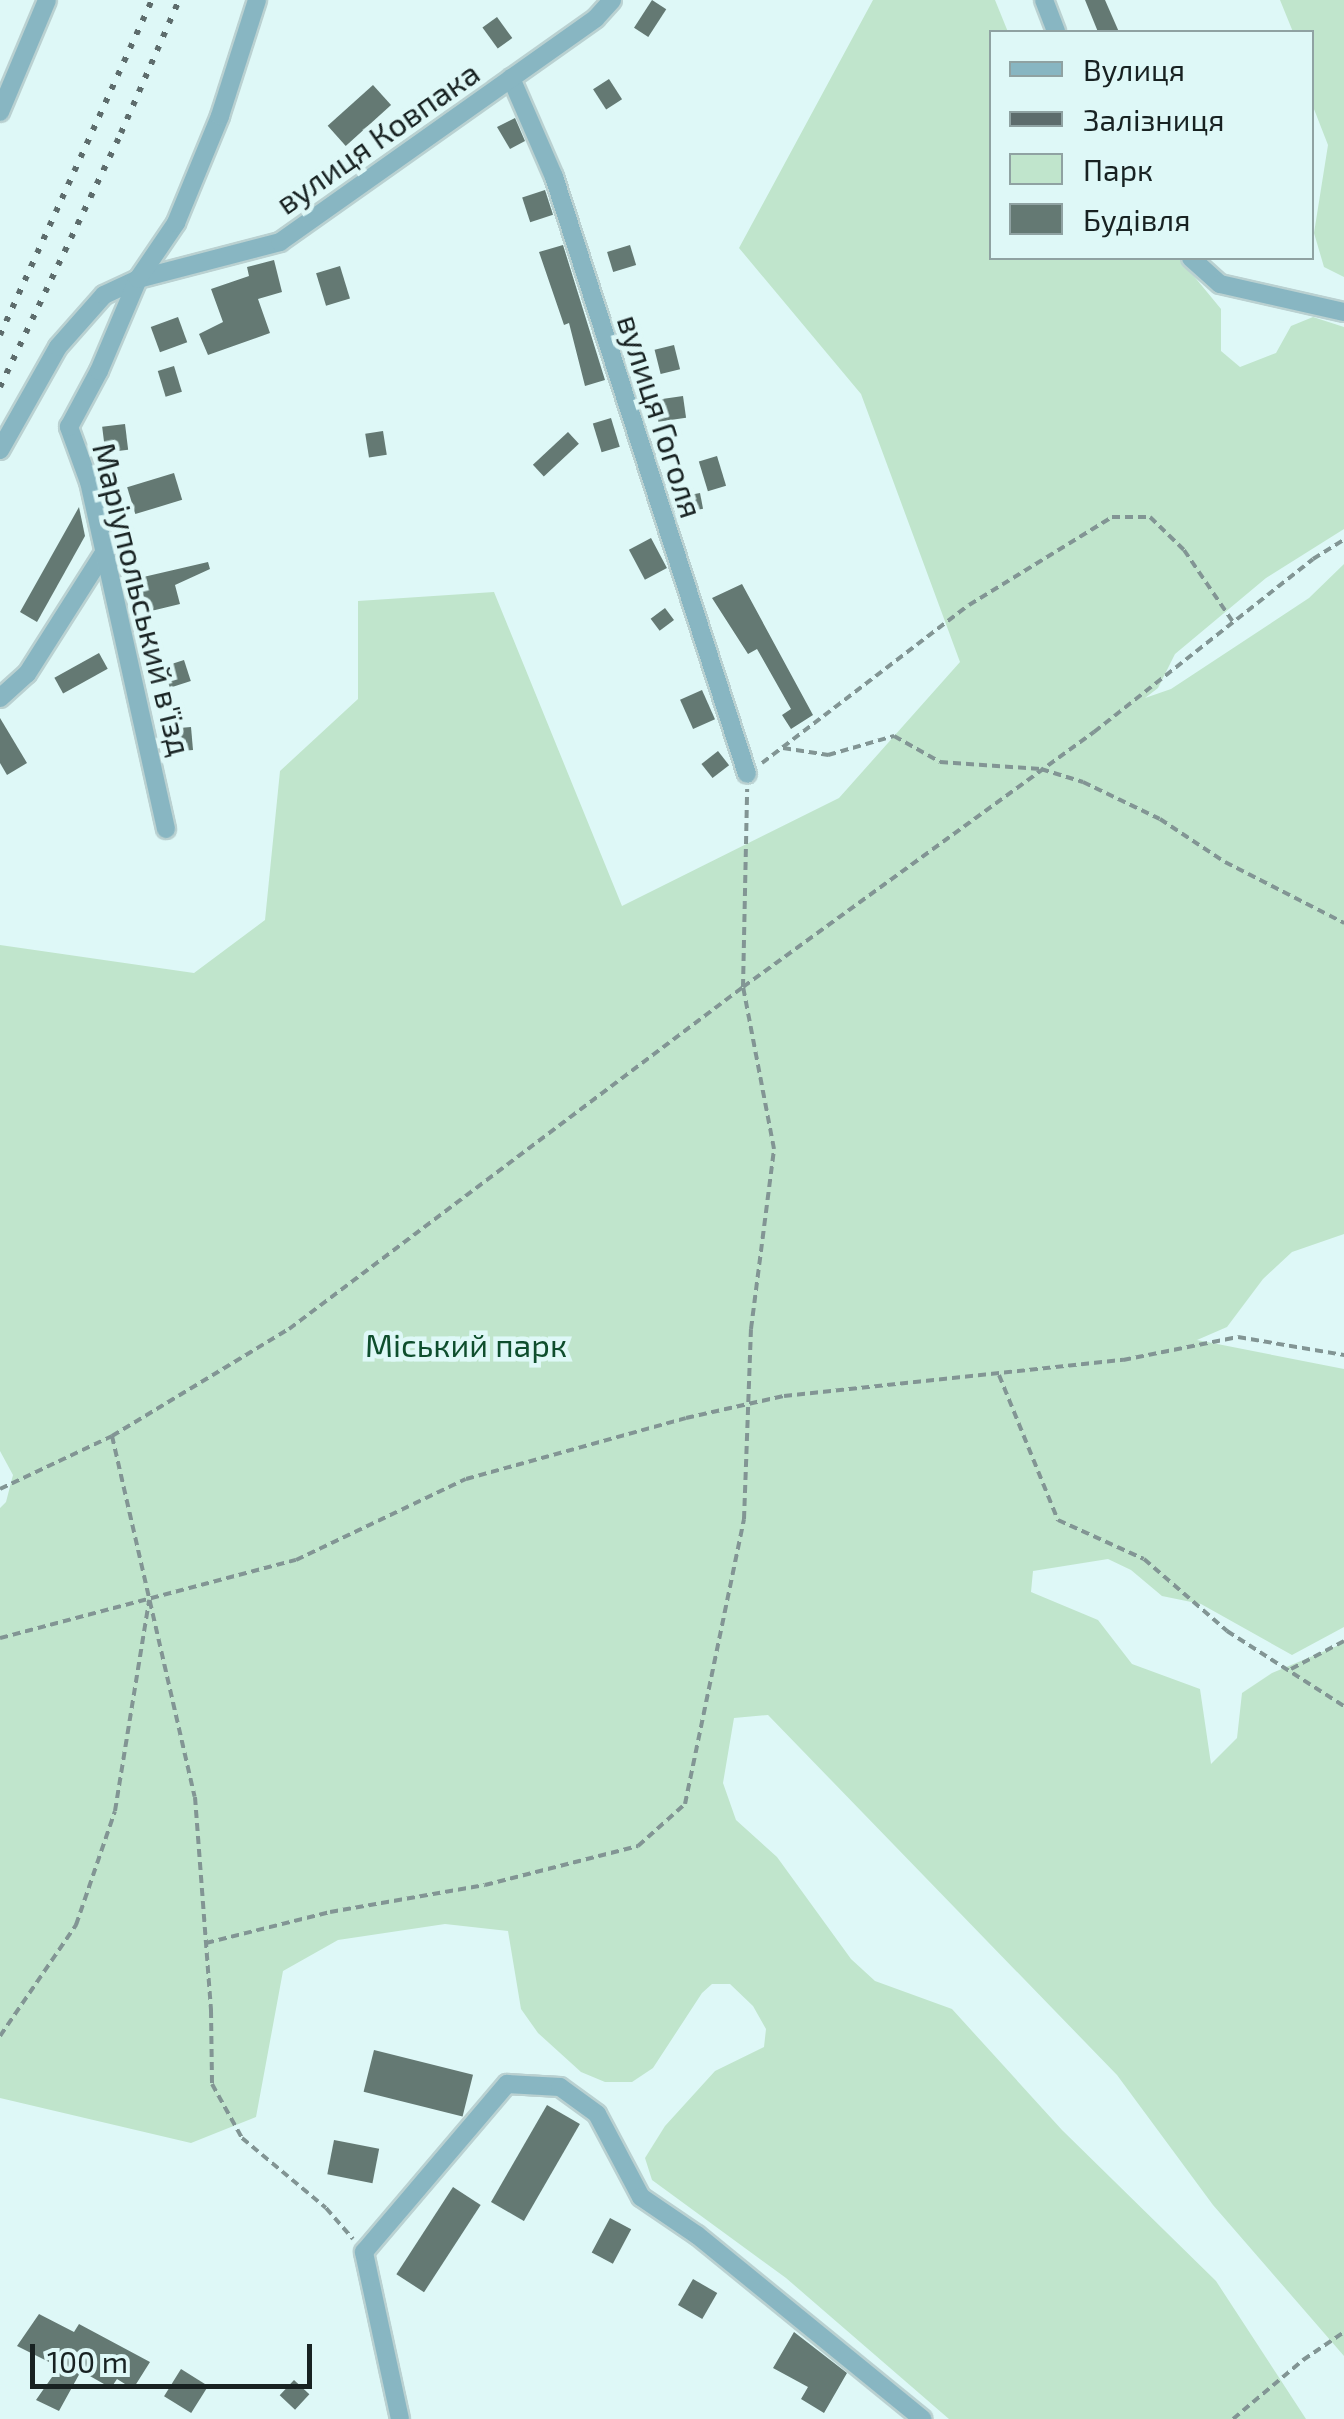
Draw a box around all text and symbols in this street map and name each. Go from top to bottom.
legend [989,30,1314,260]
text: Вулиця [1083,51,1185,87]
street label: вулиця Ковпака [268,53,486,221]
text: Залізниця [1083,101,1225,137]
text: Парк [1083,151,1153,187]
text: Будівля [1083,201,1190,237]
street label: вулиця Гоголя [610,310,712,522]
street label: Маріупольський в'їзд [86,439,200,759]
park label: Міський парк [365,1325,567,1363]
scale bar [35,2324,318,2386]
text: 100 m [47,2343,128,2379]

